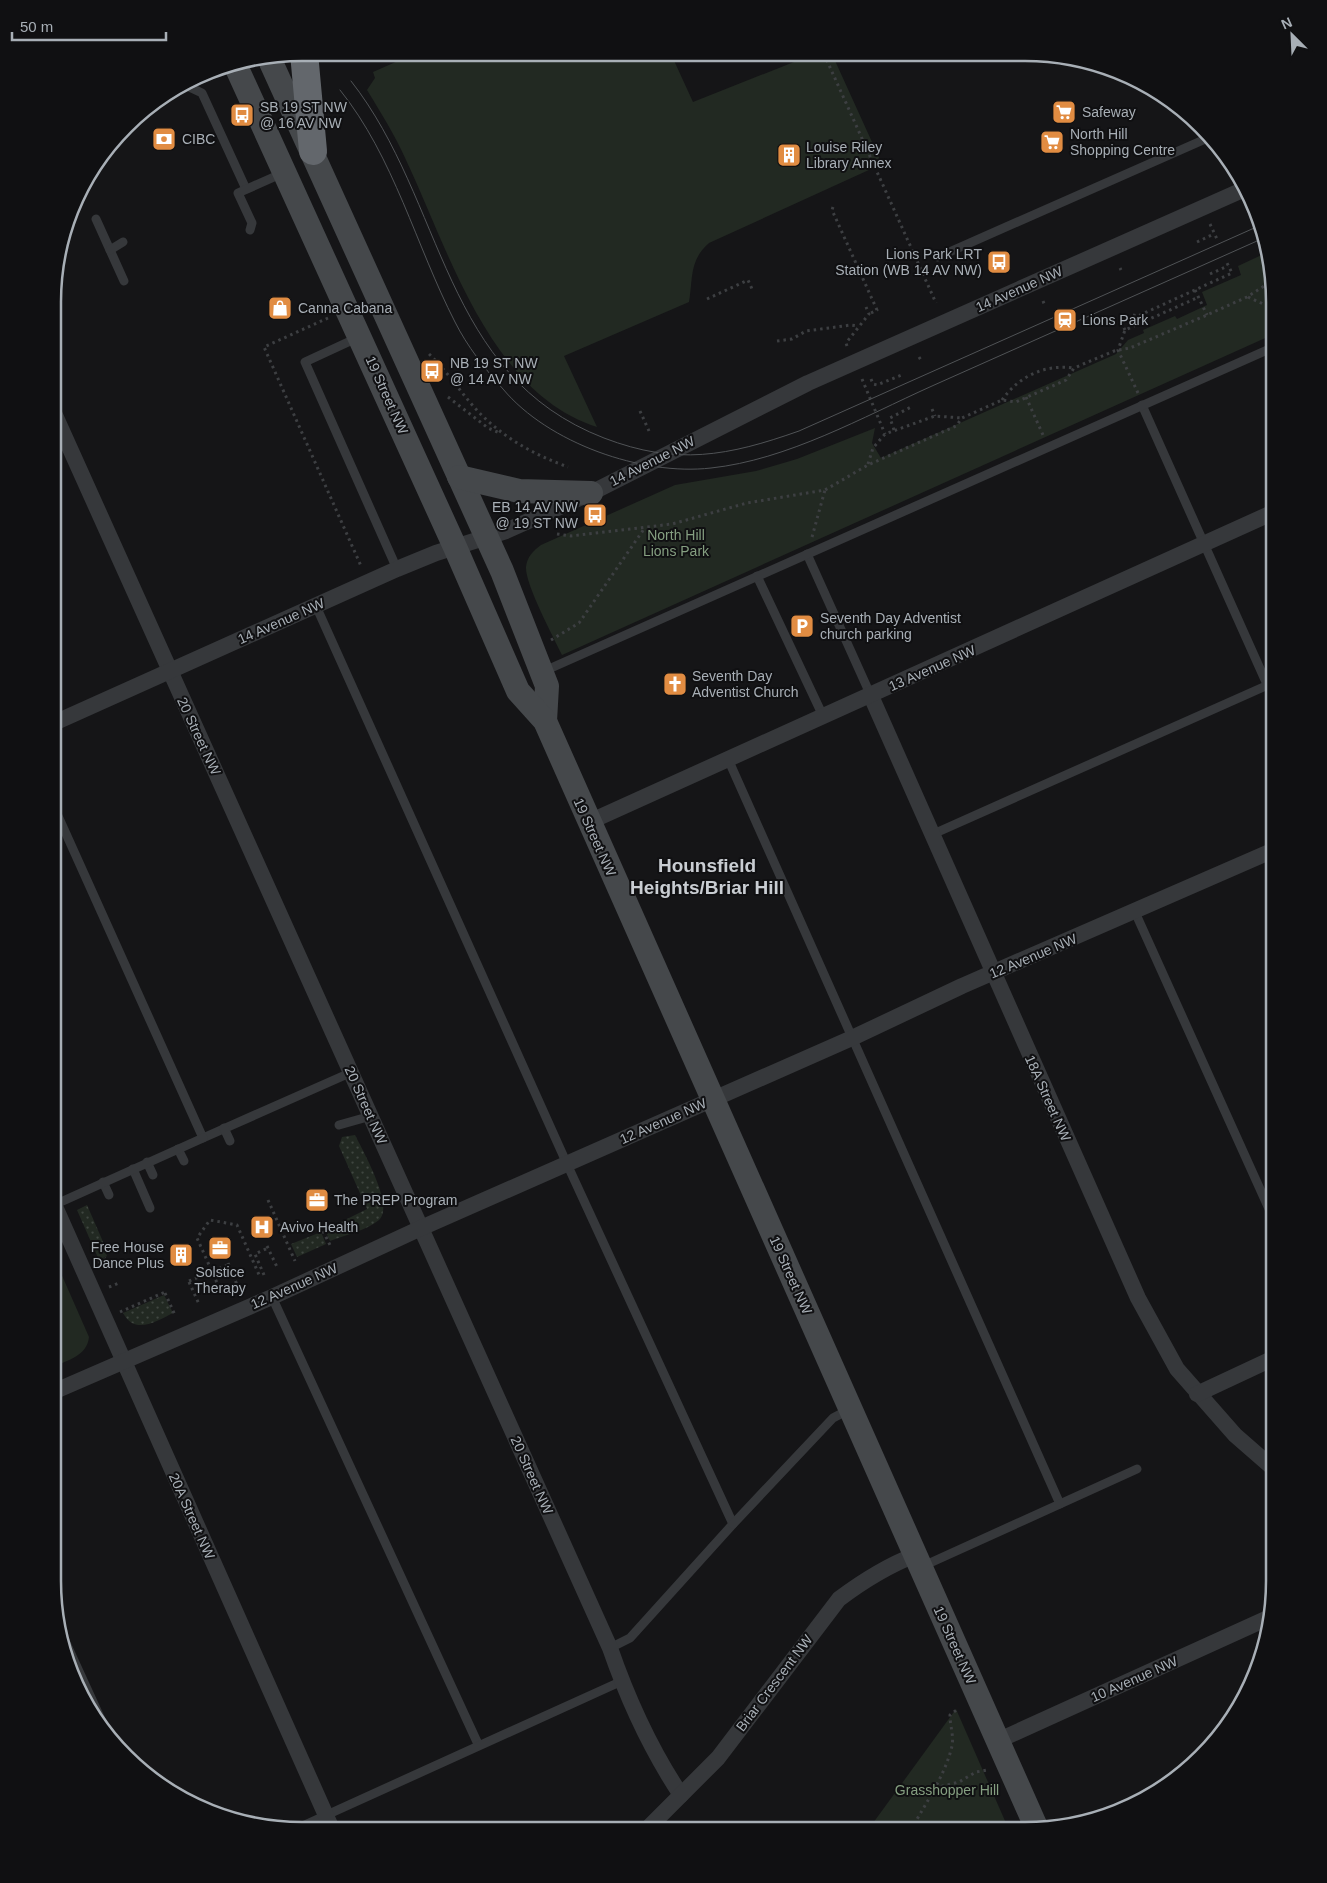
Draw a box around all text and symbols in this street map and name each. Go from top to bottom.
scale bar [12,10,166,42]
north arrow [1267,10,1317,60]
text: N [1279,14,1295,32]
text: 50 m [20,18,53,35]
place label: SB 19 ST NW @ 16 AV NW [260,99,348,131]
supermarket icon: Safeway [1051,99,1077,125]
bus stop icon: SB 19 ST NW @ 16 AV NW [229,102,255,128]
place label: Safeway [1082,104,1136,120]
bank icon: CIBC [151,126,177,152]
place label: North Hill Shopping Centre [1070,126,1175,158]
supermarket icon: North Hill Shopping Centre [1039,129,1065,155]
place label: CIBC [182,131,215,147]
place label: Louise Riley Library Annex [806,139,892,171]
building icon: Louise Riley Library Annex [776,142,802,168]
place label: Lions Park LRT Station (WB 14 AV NW) [835,246,982,278]
bus stop icon: Lions Park LRT Station (WB 14 AV NW) [986,249,1012,275]
street label: 14 Avenue NW [973,262,1066,315]
shop icon: Canna Cabana [267,295,293,321]
place label: Canna Cabana [298,300,392,316]
station icon: Lions Park [1052,307,1078,333]
place label: Lions Park [1082,312,1149,328]
street label: 19 Street NW [363,353,412,437]
place label: NB 19 ST NW @ 14 AV NW [450,355,538,387]
bus stop icon: NB 19 ST NW @ 14 AV NW [419,358,445,384]
street label: 14 Avenue NW [607,432,698,489]
place label: EB 14 AV NW @ 19 ST NW [492,499,579,531]
bus stop icon: EB 14 AV NW @ 19 ST NW [582,502,608,528]
park label: North Hill Lions Park [643,527,710,559]
street label: 14 Avenue NW [235,594,328,647]
place label: Seventh Day Adventist church parking [820,610,961,642]
parking icon: Seventh Day Adventist church parking [789,613,815,639]
street label: 13 Avenue NW [886,641,979,694]
place label: Seventh Day Adventist Church [692,668,799,700]
church icon: Seventh Day Adventist Church [662,671,688,697]
street label: 20 Street NW [174,695,224,778]
street label: 19 Street NW [571,795,620,879]
district label: Hounsfield Heights/Briar Hill [630,855,784,898]
street label: 12 Avenue NW [987,930,1080,982]
street label: 18A Street NW [1022,1052,1074,1144]
street label: 20 Street NW [342,1063,391,1147]
street label: 12 Avenue NW [617,1094,710,1147]
office icon: The PREP Program [304,1187,330,1213]
place label: The PREP Program [334,1192,457,1208]
hospital icon: Avivo Health [249,1214,275,1240]
place label: Avivo Health [280,1219,358,1235]
street label: 19 Street NW [767,1233,816,1317]
office icon: Solstice Therapy [207,1235,233,1261]
place label: Free House Dance Plus [91,1239,164,1271]
building icon: Free House Dance Plus [168,1242,194,1268]
street label: 12 Avenue NW [248,1259,341,1312]
place label: Solstice Therapy [194,1264,246,1296]
street label: 20 Street NW [508,1433,557,1517]
street label: 20A Street NW [166,1470,218,1562]
street label: 19 Street NW [931,1603,980,1687]
street label: Briar Crescent NW [732,1631,816,1734]
street label: 10 Avenue NW [1088,1652,1181,1705]
park label: Grasshopper Hill [895,1782,999,1798]

